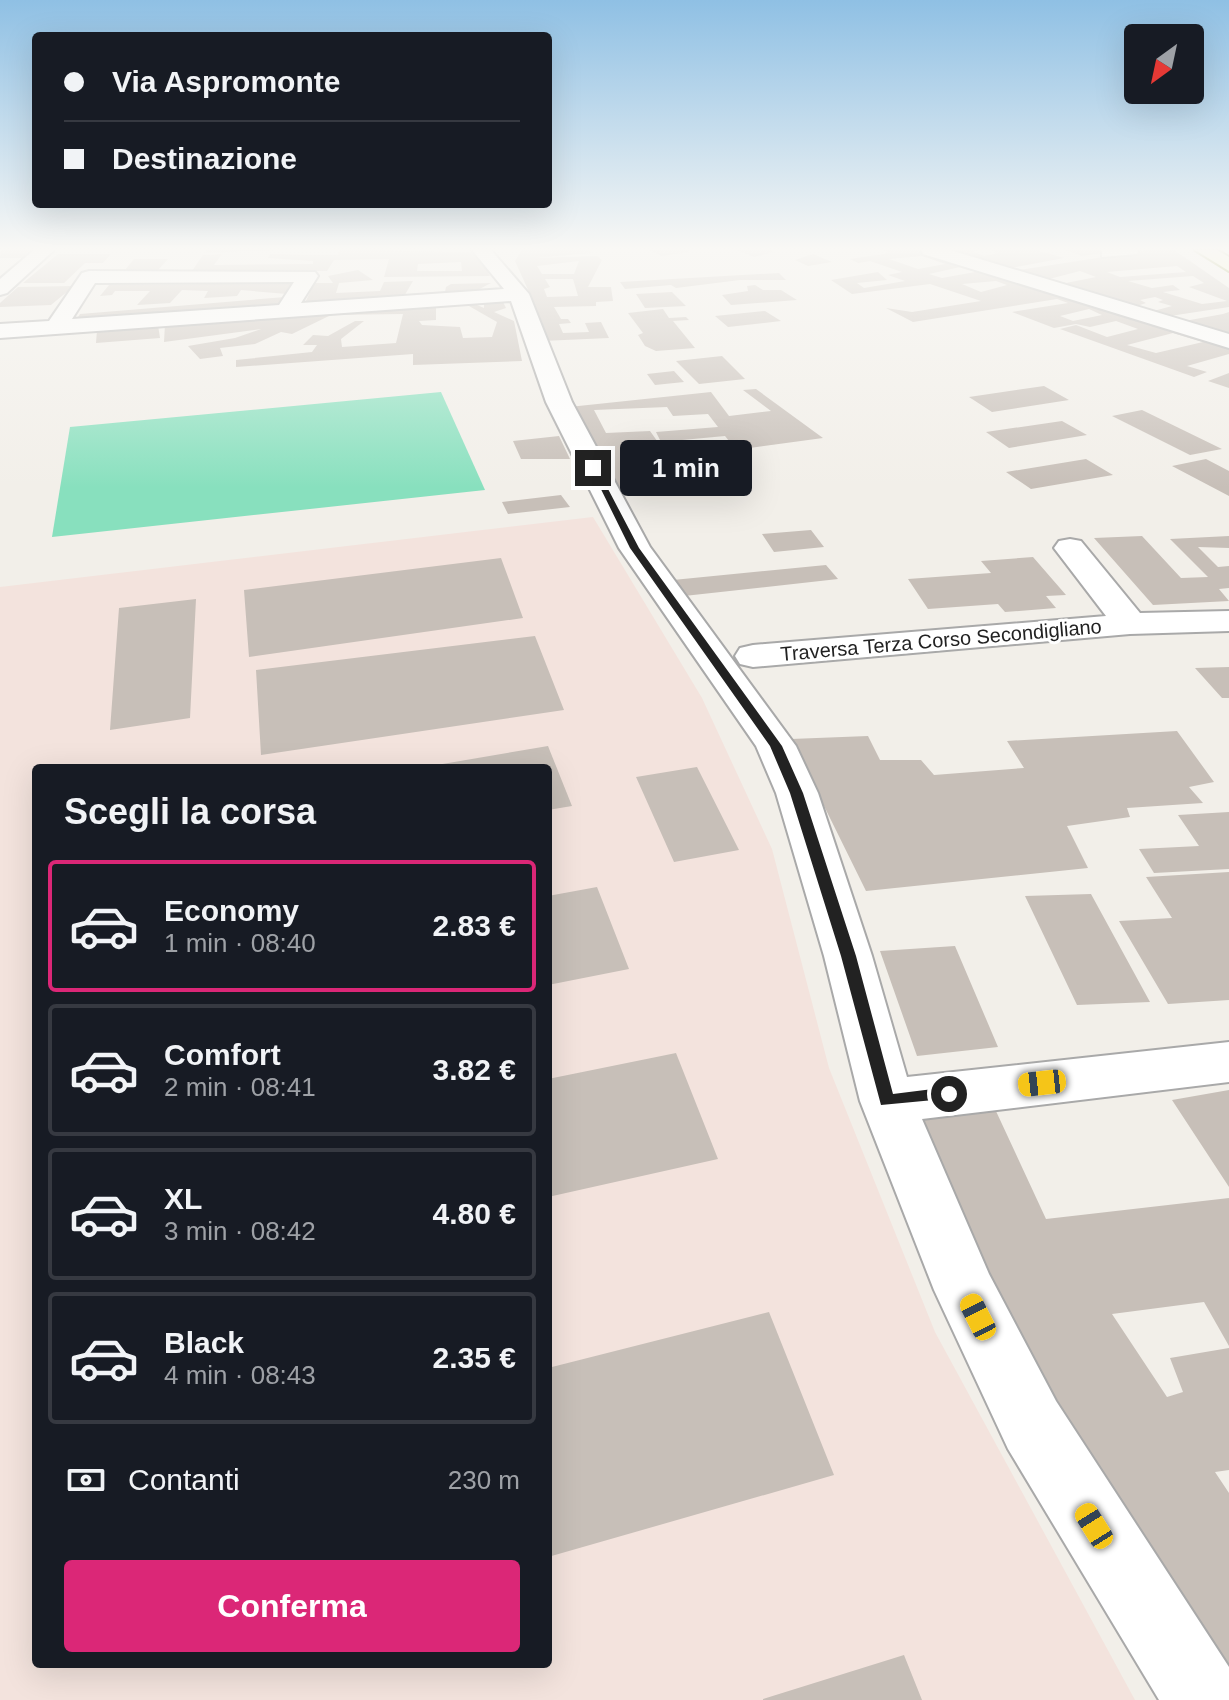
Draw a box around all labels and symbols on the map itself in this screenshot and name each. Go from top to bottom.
north arrow [1124,24,1204,104]
callout: 1 min [621,440,753,496]
route end [575,450,611,486]
street label: Traversa Terza Corso Secondigliano [779,615,1103,665]
car [1017,1069,1067,1097]
route start [931,1076,967,1112]
car [956,1290,1000,1344]
car [1071,1499,1117,1553]

